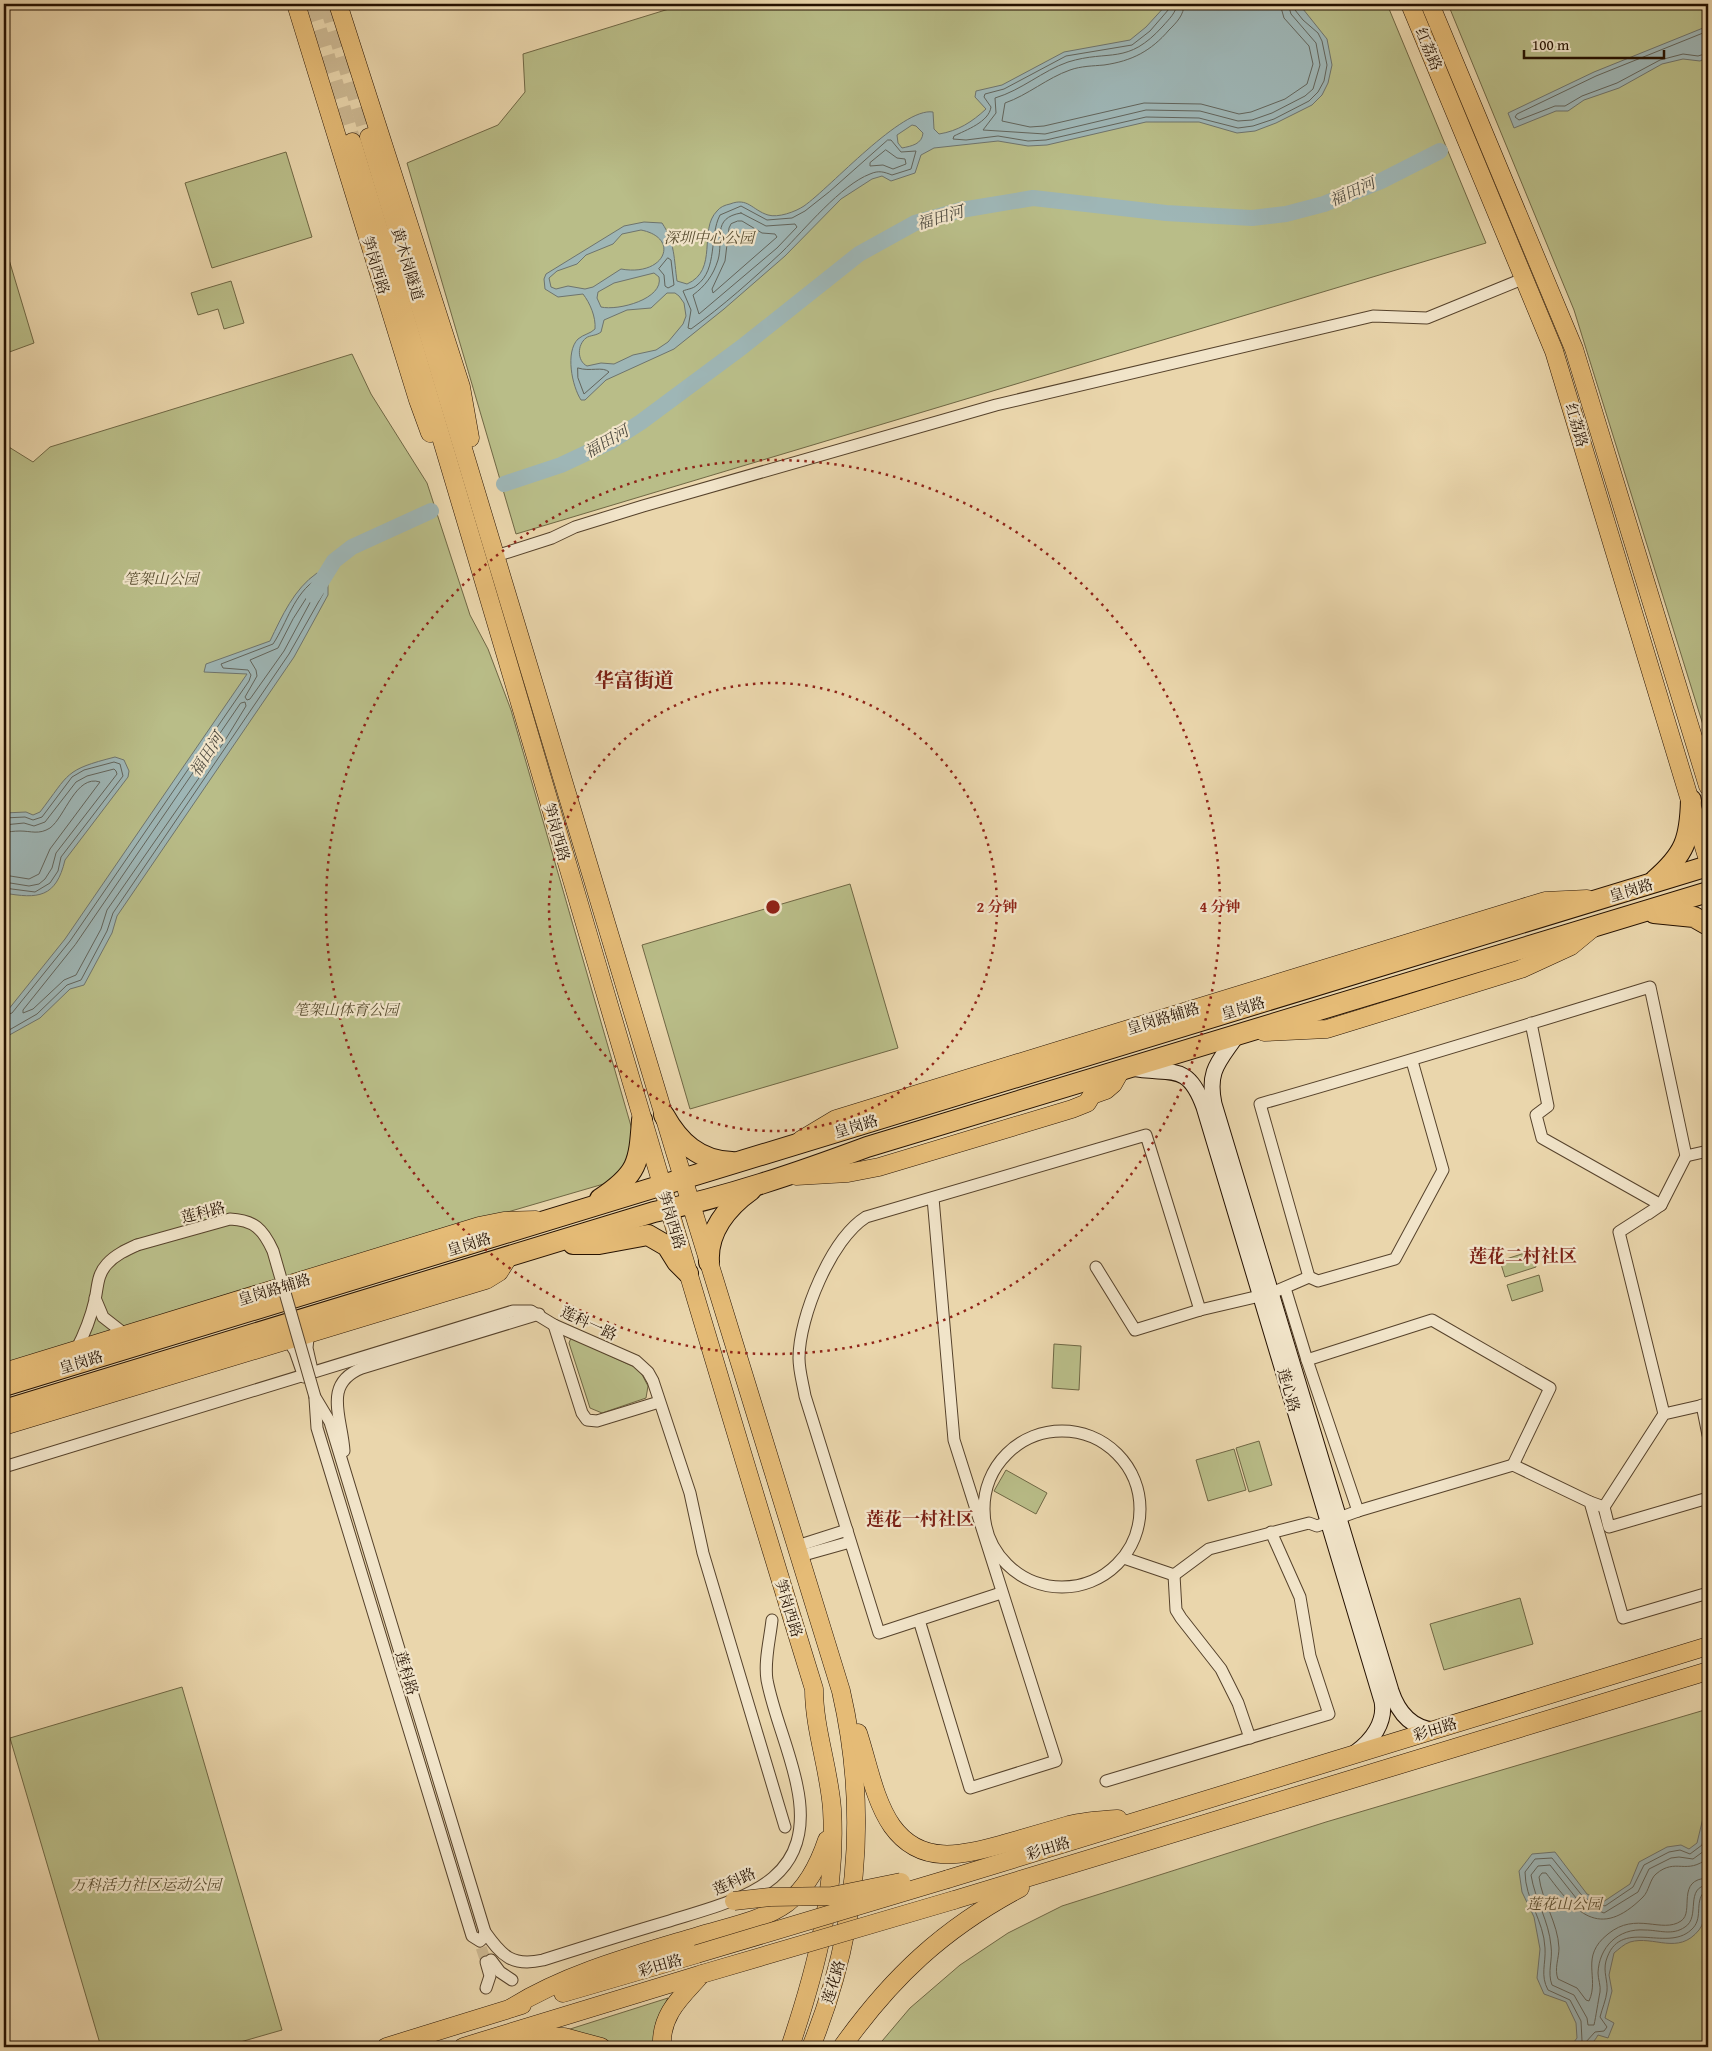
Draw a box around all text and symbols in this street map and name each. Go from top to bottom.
street label: 红荔路 [1411,24,1447,74]
scale bar [1524,28,1664,60]
text: 100 m [1532,34,1570,55]
water label: 福田河 [1325,169,1382,212]
water label: 福田河 [914,198,969,235]
street label: 黄木岗隧道 [387,225,429,303]
park label: 深圳中心公园 [664,227,756,248]
street label: 笋岗西路 [357,233,395,297]
street label: 红荔路 [1561,400,1593,450]
water label: 福田河 [579,417,635,463]
park label: 笔架山公园 [123,568,200,589]
district label: 华富街道 [594,665,674,694]
water label: 福田河 [183,725,231,781]
street label: 笋岗西路 [539,800,575,864]
street label: 皇岗路 [1606,873,1656,907]
text: 2 分钟 [976,896,1018,917]
text: 4 分钟 [1199,896,1241,917]
centre of rings [764,898,782,916]
street label: 皇岗路 [1218,991,1268,1025]
street label: 皇岗路辅路 [1124,997,1202,1039]
park label: 笔架山体育公园 [293,999,400,1020]
street label: 皇岗路 [831,1109,881,1143]
street label: 笋岗西路 [653,1188,691,1252]
street label: 莲科路 [179,1196,227,1228]
street label: 皇岗路 [444,1227,494,1261]
district label: 莲花二村社区 [1469,1242,1577,1269]
street label: 皇岗路辅路 [235,1268,313,1310]
street label: 莲科一路 [557,1301,621,1345]
street label: 皇岗路 [56,1345,106,1379]
street label: 莲心路 [1273,1365,1305,1415]
district label: 莲花一村社区 [866,1505,974,1532]
street label: 笋岗西路 [770,1576,808,1640]
street label: 莲科路 [390,1648,424,1698]
street label: 彩田路 [1410,1712,1460,1746]
street label: 彩田路 [1023,1831,1073,1865]
street label: 莲科路 [709,1862,759,1900]
park label: 万科活力社区运动公园 [71,1874,223,1895]
park label: 莲花山公园 [1526,1893,1603,1914]
street label: 彩田路 [635,1949,685,1981]
street label: 莲花路 [816,1957,850,2007]

